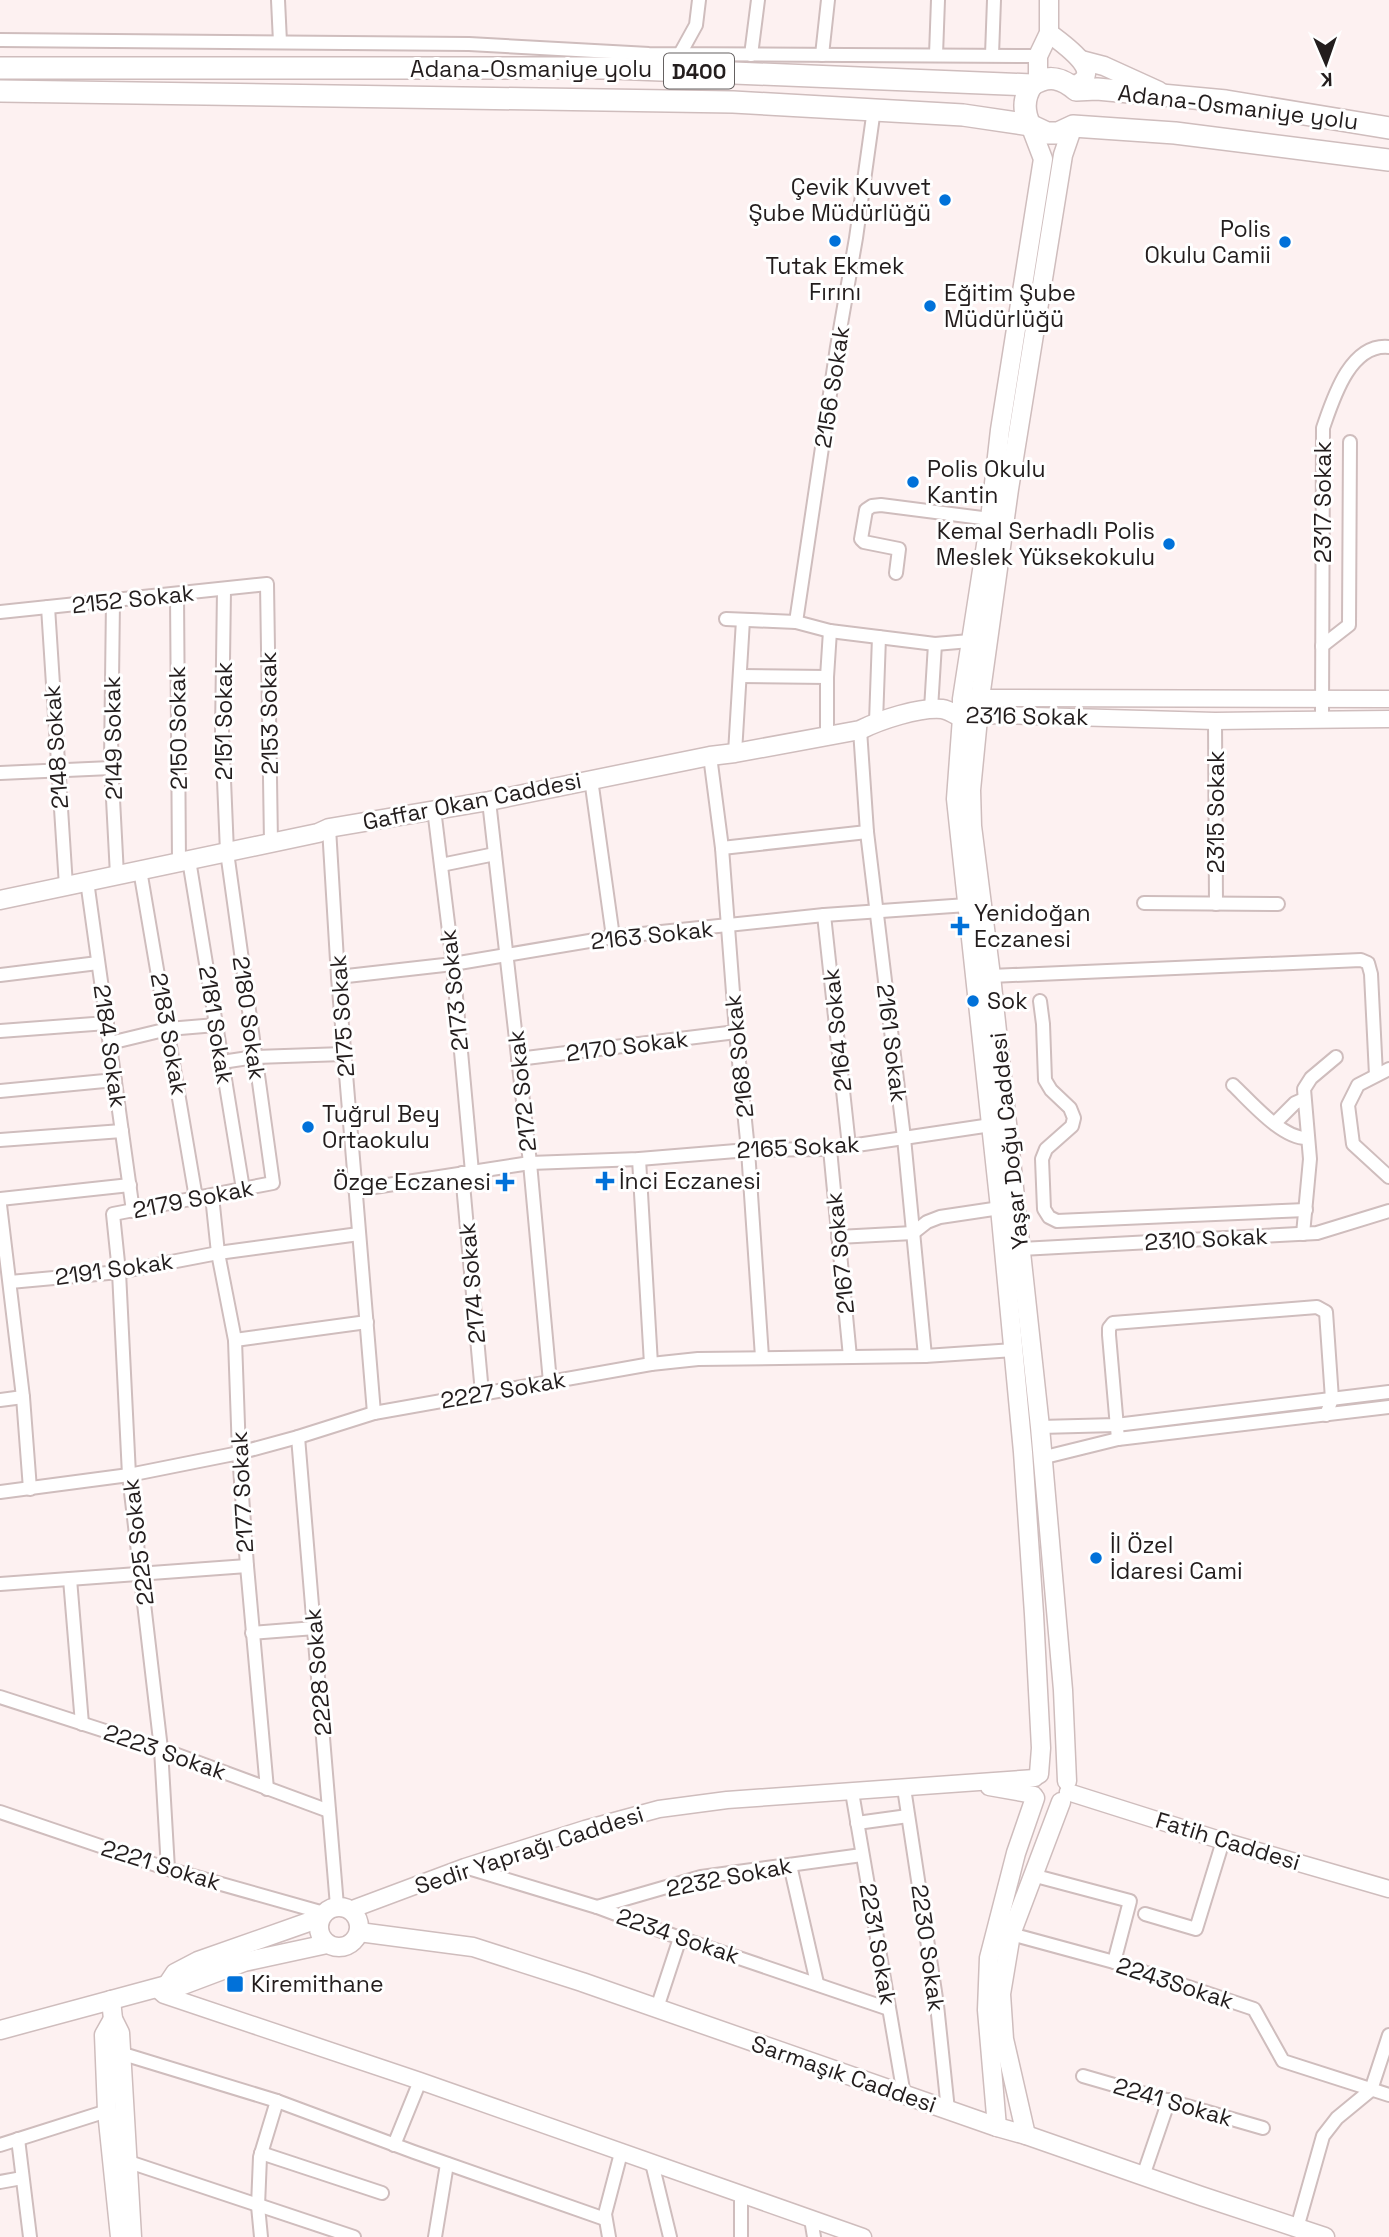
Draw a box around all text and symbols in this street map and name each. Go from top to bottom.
north arrow [1291,28,1361,98]
street label: Adana-Osmaniye yolu [410,54,652,84]
road number: D400 [664,54,734,88]
text: K [1320,67,1333,92]
street label: Adana-Osmaniye yolu [1116,77,1360,137]
place label: Çevik Kuvvet Şube Müdürlüğü [748,172,931,228]
marker: Çevik Kuvvet Şube Müdürlüğü [937,192,953,208]
place label: Polis Okulu Camii [1144,214,1271,270]
marker: Tutak Ekmek Fırını [827,233,843,249]
marker: Polis Okulu Camii [1277,234,1293,250]
place label: Tutak Ekmek Fırını [766,251,904,307]
place label: Eğitim Şube Müdürlüğü [944,278,1076,334]
marker: Eğitim Şube Müdürlüğü [922,298,938,314]
street label: 2156 Sokak [808,324,856,450]
street label: 2317 Sokak [1308,441,1338,563]
place label: Polis Okulu Kantin [927,454,1046,510]
marker: Polis Okulu Kantin [905,474,921,490]
place label: Kemal Serhadlı Polis Meslek Yüksekokulu [936,516,1155,572]
marker: Kemal Serhadlı Polis Meslek Yüksekokulu [1161,536,1177,552]
street label: 2152 Sokak [70,578,196,620]
street label: 2153 Sokak [253,651,285,775]
street label: 2151 Sokak [209,662,239,780]
street label: 2150 Sokak [162,666,194,790]
street label: 2149 Sokak [97,676,129,800]
street label: 2148 Sokak [37,684,75,810]
street label: 2316 Sokak [965,700,1089,732]
street label: 2315 Sokak [1201,751,1231,873]
street label: Gaffar Okan Caddesi [360,765,584,837]
place label: Yenidoğan Eczanesi [974,898,1091,954]
street label: 2163 Sokak [589,914,715,956]
marker: Yenidoğan Eczanesi [952,918,968,934]
street label: 2173 Sokak [433,928,475,1052]
street label: 2180 Sokak [225,954,273,1082]
street label: 2175 Sokak [323,954,361,1078]
street label: 2181 Sokak [192,964,240,1086]
street label: 2164 Sokak [816,967,858,1093]
street label: 2183 Sokak [143,971,195,1097]
street label: 2184 Sokak [87,982,133,1110]
street label: 2161 Sokak [870,982,914,1104]
place label: Sok [987,986,1028,1016]
street label: 2168 Sokak [718,993,760,1119]
marker: Sok [965,993,981,1009]
street label: 2170 Sokak [564,1024,690,1068]
street label: 2172 Sokak [501,1029,543,1153]
street label: Yaşar Doğu Caddesi [983,1031,1035,1251]
place label: Tuğrul Bey Ortaokulu [322,1099,440,1155]
marker: Tuğrul Bey Ortaokulu [300,1119,316,1135]
street label: 2165 Sokak [736,1129,860,1165]
place label: İnci Eczanesi [619,1166,761,1196]
place label: Özge Eczanesi [333,1167,491,1197]
street label: 2179 Sokak [130,1173,256,1225]
marker: İnci Eczanesi [597,1173,613,1189]
marker: Özge Eczanesi [497,1174,513,1190]
street label: 2167 Sokak [819,1191,861,1315]
street label: 2174 Sokak [452,1221,492,1345]
street label: 2310 Sokak [1143,1221,1269,1257]
street label: 2191 Sokak [53,1246,175,1292]
street label: 2227 Sokak [438,1364,568,1416]
street label: 2177 Sokak [224,1431,260,1553]
street label: 2225 Sokak [115,1477,161,1607]
place label: İl Özel İdaresi Cami [1110,1530,1243,1586]
marker: İl Özel İdaresi Cami [1088,1550,1104,1566]
street label: 2228 Sokak [297,1607,339,1737]
street label: 2223 Sokak [100,1717,230,1787]
street label: Sedir Yaprağı Caddesi [411,1799,647,1901]
street label: Fatih Caddesi [1152,1805,1304,1877]
street label: 2221 Sokak [98,1833,224,1897]
street label: 2232 Sokak [664,1850,794,1904]
street label: 2231 Sokak [853,1881,903,2007]
street label: 2230 Sokak [904,1882,952,2014]
street label: 2234 Sokak [613,1901,743,1971]
street label: 2243Sokak [1113,1950,1237,2016]
place label: Kiremithane [251,1969,384,1999]
marker: Kiremithane [225,1974,245,1994]
street label: Sarmaşık Caddesi [748,2028,940,2120]
street label: 2241 Sokak [1110,2071,1236,2133]

